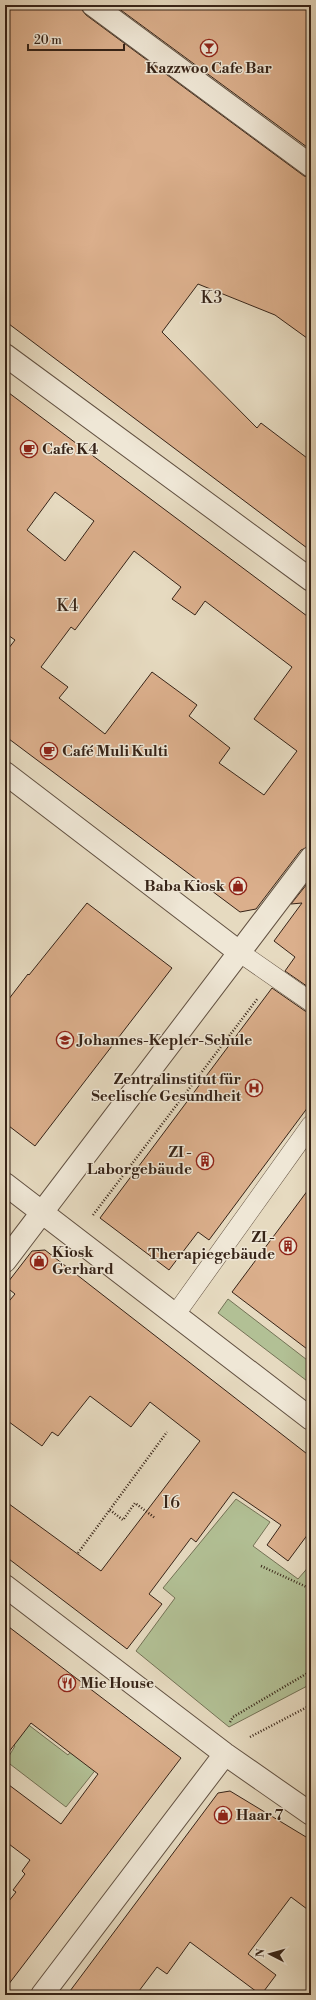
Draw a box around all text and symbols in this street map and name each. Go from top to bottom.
scale bar [28,26,124,52]
text: 20 m [34,33,62,48]
bar icon: Kazzwoo Cafe Bar [199,38,219,58]
place label: Kazzwoo Cafe Bar [146,59,273,78]
district label: K3 [201,288,223,308]
cafe icon: Cafe K4 [19,439,39,459]
place label: Cafe K4 [42,440,98,459]
district label: K4 [56,596,80,616]
cafe icon: Café Muli Kulti [39,741,59,761]
place label: Café Muli Kulti [62,742,168,761]
shop icon: Baba Kiosk [228,876,248,896]
place label: Baba Kiosk [144,877,226,896]
school or university icon: Johannes-Kepler-Schule [55,1030,75,1050]
place label: Johannes-Kepler-Schule [76,1031,252,1050]
place label: Zentralinstitut für Seelische Gesundheit [91,1070,242,1106]
hospital icon: Zentralinstitut für Seelische Gesundheit [244,1078,264,1098]
place label: ZI - Laborgebäude [87,1143,192,1179]
building icon: ZI - Laborgebäude [195,1151,215,1171]
place label: ZI - Therapiegebäude [148,1228,275,1264]
building icon: ZI - Therapiegebäude [278,1236,298,1256]
place label: Kiosk Gerhard [52,1243,114,1279]
shop icon: Kiosk Gerhard [29,1251,49,1271]
district label: I6 [163,1493,181,1513]
restaurant icon: Mie House [57,1673,77,1693]
place label: Mie House [80,1674,154,1693]
shop icon: Haar 7 [213,1805,233,1825]
place label: Haar 7 [236,1806,284,1825]
north arrow [250,1934,290,1974]
text: N [254,1948,268,1958]

